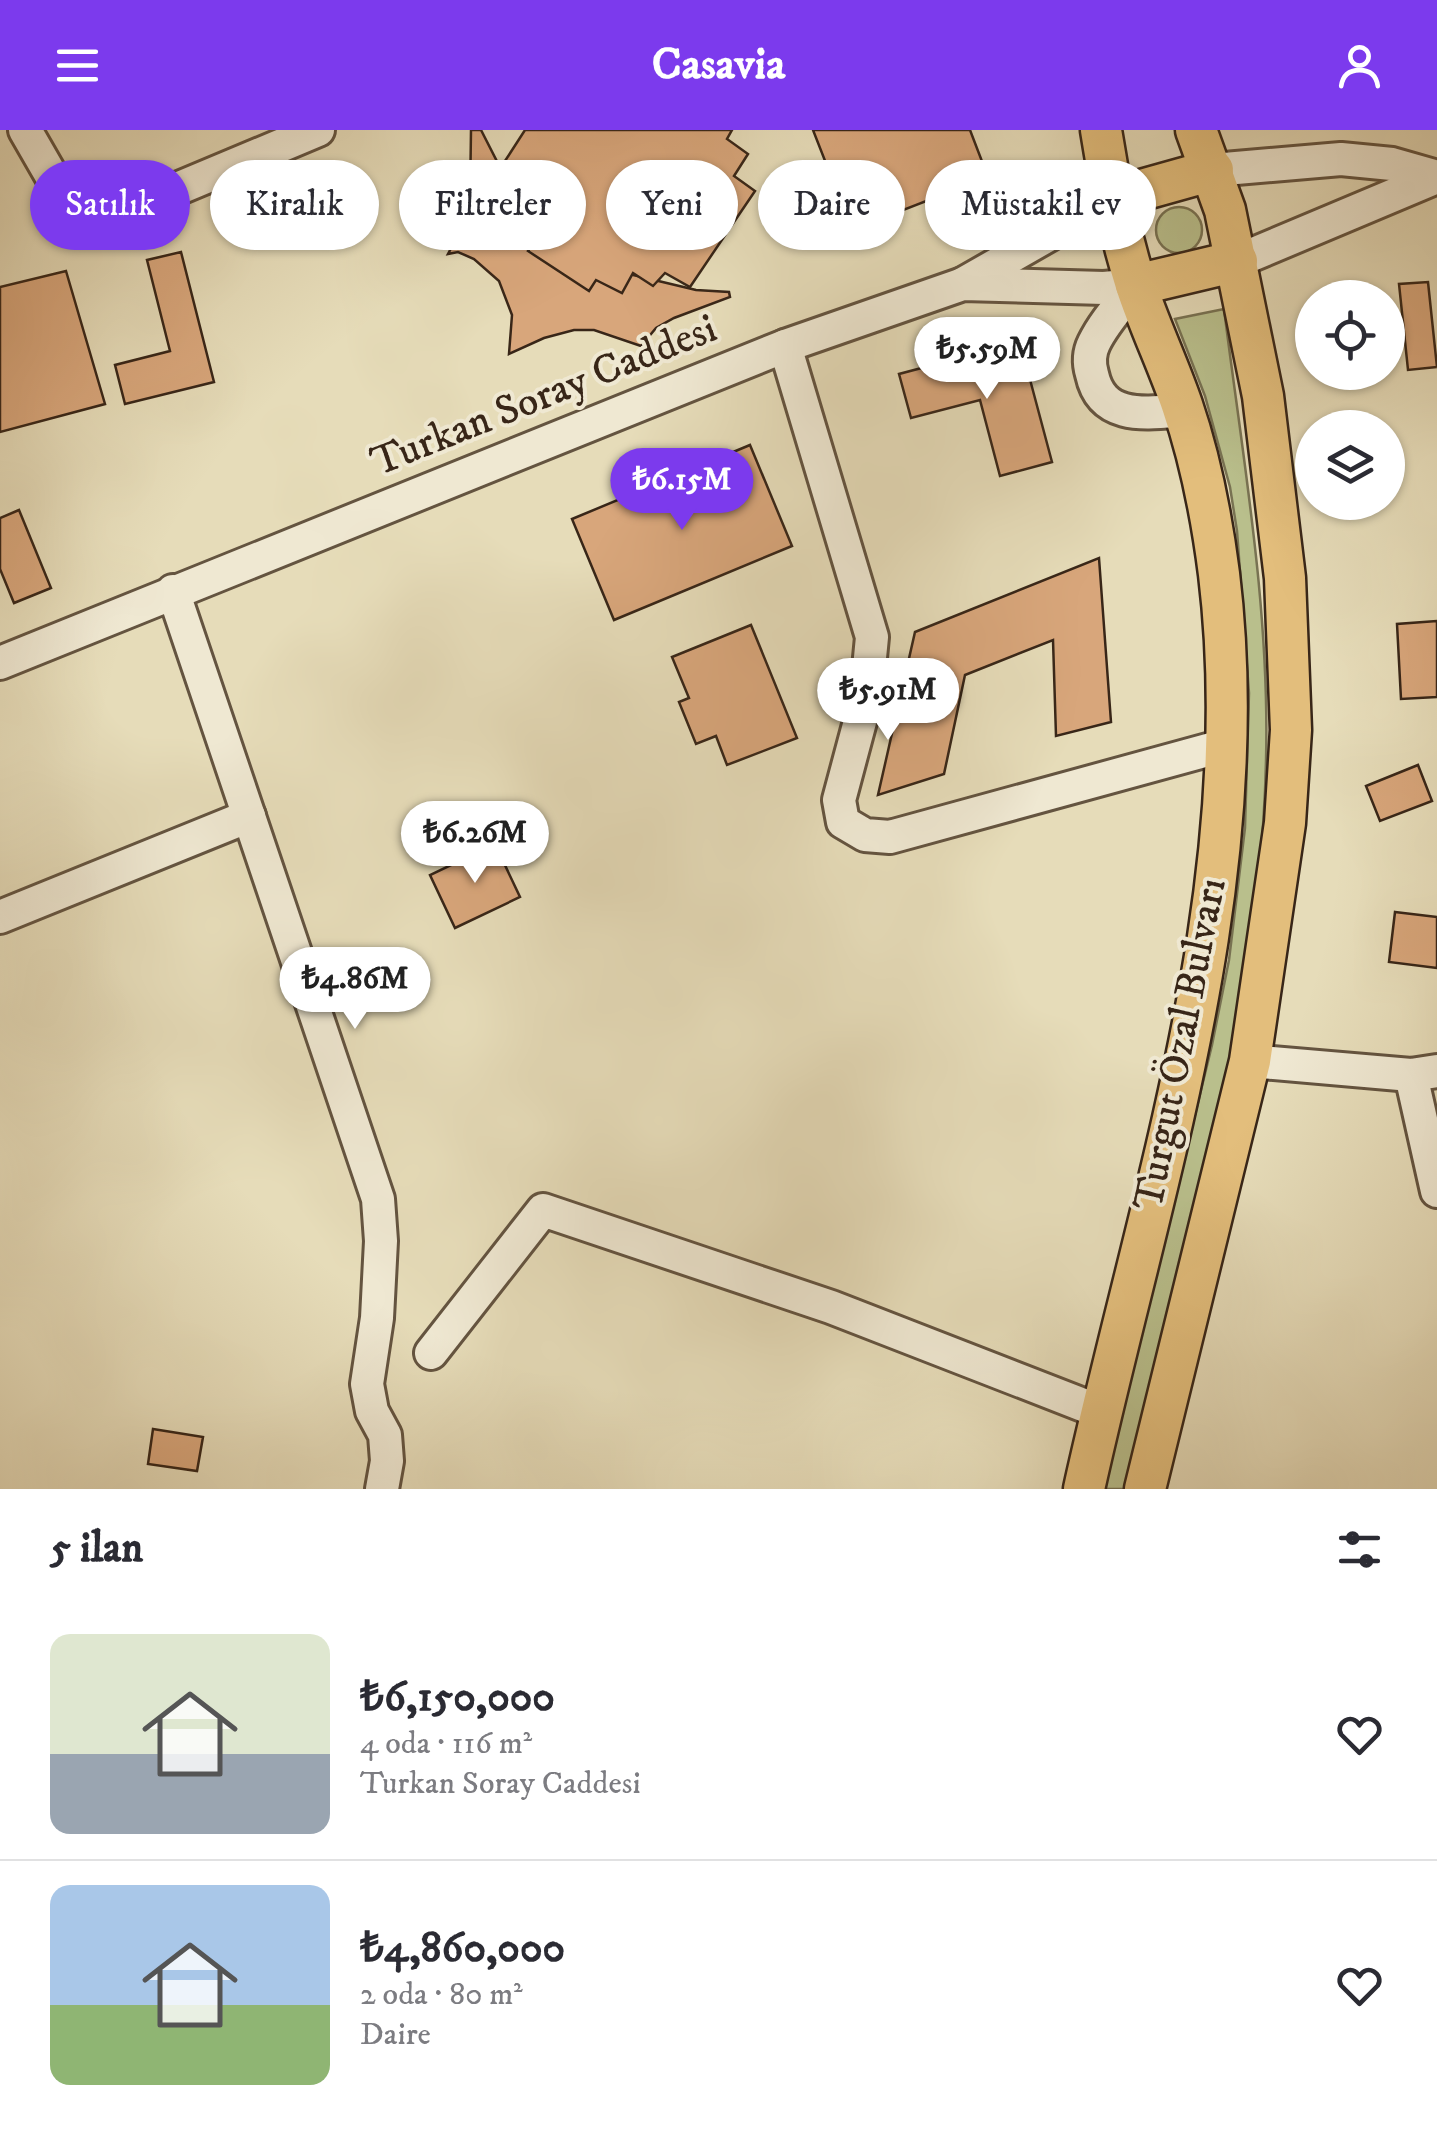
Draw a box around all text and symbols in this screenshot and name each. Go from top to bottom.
text: Casavia [652,37,785,93]
icon: menu [50,38,105,93]
icon: person [1332,38,1387,93]
chip: Satılık [30,160,190,250]
chip: Kiralık [210,160,379,250]
chip: Filtreler [399,160,586,250]
chip: Yeni [606,160,738,250]
chip: Daire [758,160,905,250]
chip: Müstakil ev [925,160,1156,250]
map controls [1295,280,1405,520]
button: locate [1295,280,1405,390]
street label: Turkan Soray Caddesi [363,303,725,489]
pin: ₺5.59M [906,317,1068,402]
text: ₺5.59M [936,329,1038,369]
button: layers [1295,410,1405,520]
pin: ₺6.15M [601,448,763,533]
text: ₺6.15M [632,460,732,500]
pin: ₺5.91M [807,658,969,743]
text: ₺5.91M [839,670,937,710]
pin: ₺6.26M [394,801,556,886]
text: ₺6.26M [423,813,527,853]
street label: Turgut Özal Bulvarı [1123,874,1239,1214]
pin: ₺4.86M [274,947,436,1032]
text: ₺4.86M [302,959,409,999]
icon: filters [1332,1522,1387,1577]
text: 5 ilan [50,1523,143,1575]
text: ₺6,150,000 [360,1672,555,1724]
icon: home [130,1674,250,1794]
icon: heart [1332,1707,1387,1762]
text: 4 oda · 116 m² [360,1724,532,1764]
text: Turkan Soray Caddesi [360,1764,641,1804]
text: ₺4,860,000 [360,1923,565,1975]
icon: home [130,1925,250,2045]
icon: heart [1332,1958,1387,2013]
text: 2 oda · 80 m² [360,1975,523,2015]
text: Daire [360,2015,431,2055]

